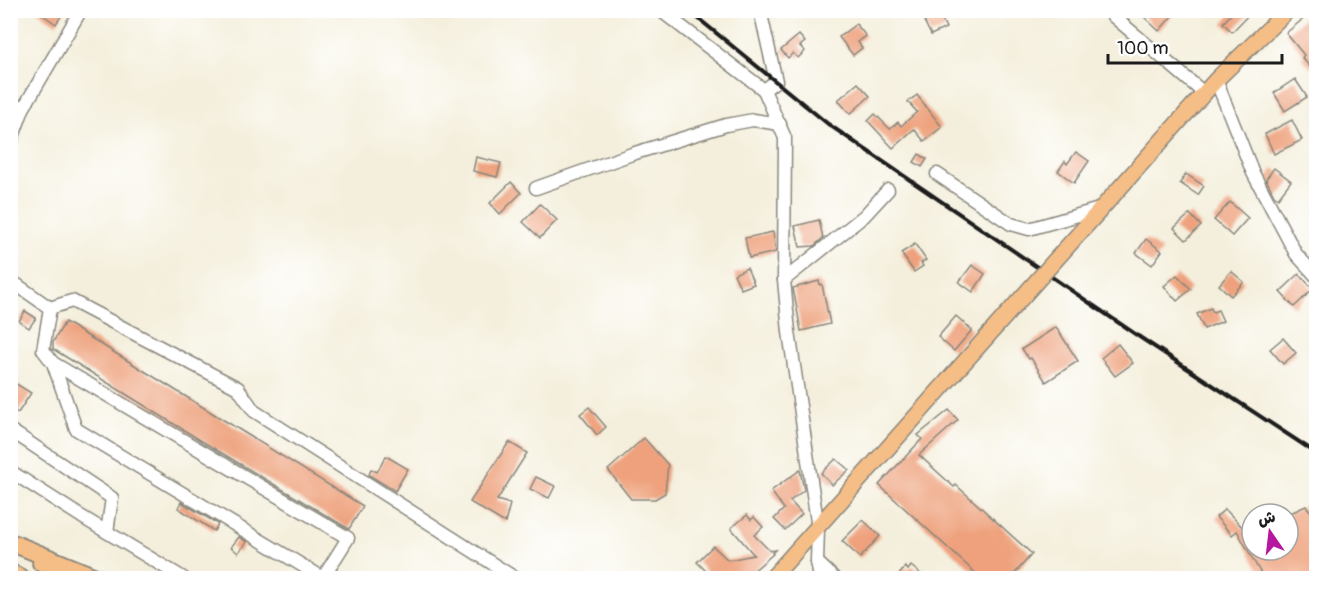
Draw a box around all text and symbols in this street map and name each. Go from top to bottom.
scale bar [1108,27,1282,65]
text: 100 m [1117,37,1169,60]
north arrow [1240,502,1300,562]
text: ش [1256,507,1278,530]

